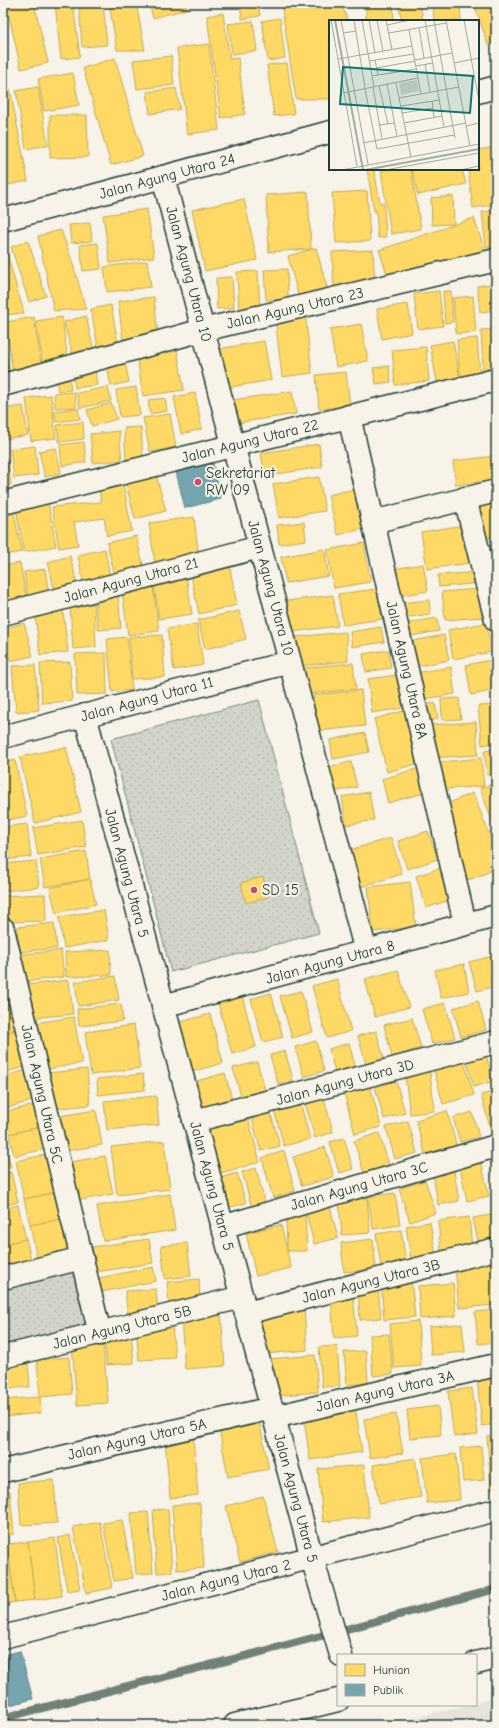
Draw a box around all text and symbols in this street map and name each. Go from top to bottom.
inset map [329,20,479,170]
street label: Jalan Agung Utara 24 [97,149,237,203]
street label: Jalan Agung Utara 10 [162,204,216,344]
street label: Jalan Agung Utara 23 [225,283,365,333]
street label: Jalan Agung Utara 22 [180,415,320,467]
place label: Sekretariat RW 09 [206,464,276,499]
marker: Sekretariat RW 09 [193,477,203,487]
street label: Jalan Agung Utara 10 [244,518,298,658]
street label: Jalan Agung Utara 21 [62,553,200,607]
street label: Jalan Agung Utara 8A [382,599,432,741]
street label: Jalan Agung Utara 11 [79,673,215,725]
street label: Jalan Agung Utara 5 [101,806,153,940]
place label: SD 15 [262,881,299,899]
marker: SD 15 [249,885,259,895]
street label: Jalan Agung Utara 8 [264,936,396,988]
street label: Jalan Agung Utara 5C [17,1023,67,1165]
street label: Jalan Agung Utara 3D [274,1055,416,1109]
street label: Jalan Agung Utara 5 [186,1119,238,1253]
street label: Jalan Agung Utara 3C [288,1158,430,1214]
street label: Jalan Agung Utara 3B [300,1255,442,1307]
street label: Jalan Agung Utara 5B [51,1301,193,1353]
street label: Jalan Agung Utara 3A [314,1366,456,1416]
street label: Jalan Agung Utara 5A [66,1414,208,1464]
street label: Jalan Agung Utara 5 [270,1431,322,1565]
street label: Jalan Agung Utara 2 [159,1555,293,1605]
legend [337,1654,477,1706]
text: Hunian [373,1663,410,1677]
text: Publik [373,1683,404,1697]

